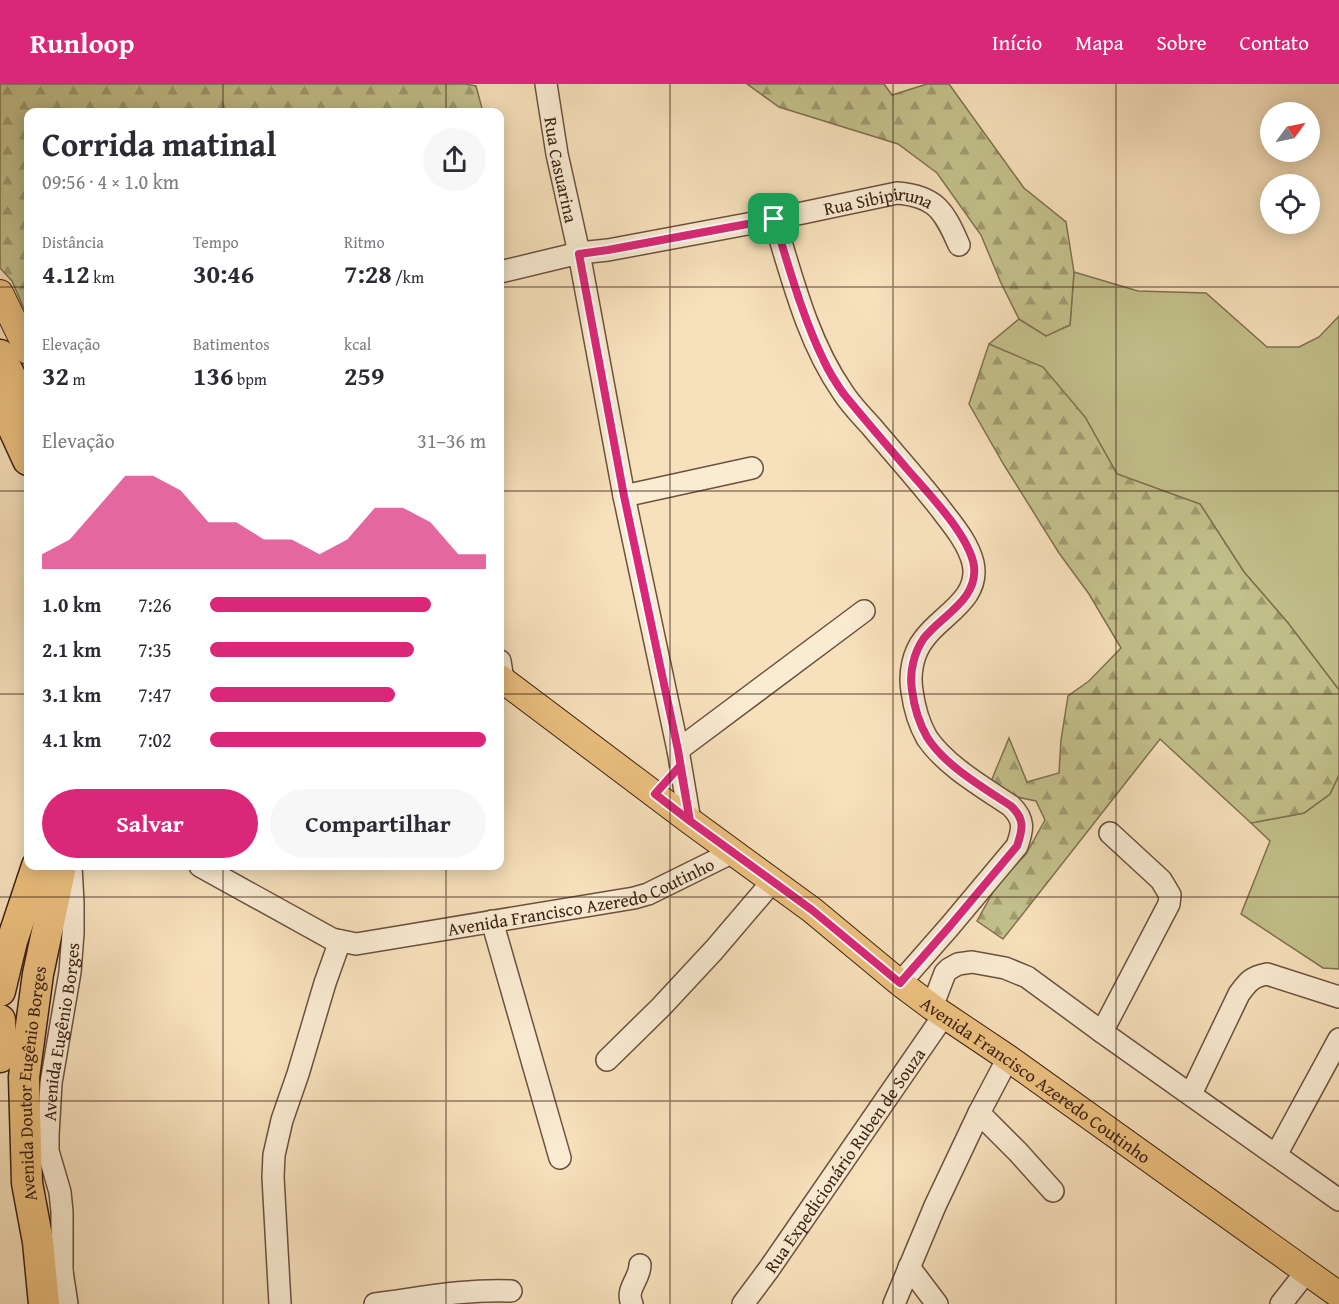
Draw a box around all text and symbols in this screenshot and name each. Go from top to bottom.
text: Runloop [30,22,134,63]
text: Início [992,27,1042,58]
text: Mapa [1075,27,1124,58]
text: Sobre [1157,27,1207,58]
text: Contato [1240,27,1309,58]
north arrow [1260,102,1320,162]
map controls [1260,102,1320,234]
street label: Rua Casuarina [538,115,585,226]
text: Corrida matinal [42,120,276,168]
button: share [423,128,486,191]
text: 09:56 · 4 × 1.0 km [42,167,179,196]
button: locate [1260,174,1320,234]
street label: Rua Sibipiruna [821,180,939,222]
pin [748,193,799,244]
icon: arrive [757,202,790,235]
text: Distância [42,230,104,254]
text: Tempo [193,230,239,254]
text: Ritmo [344,230,385,254]
text: 4.12 [42,254,90,293]
text: 30:46 [193,254,254,293]
text: 7:28 [344,254,392,293]
text: km [90,265,114,289]
text: /km [392,265,424,289]
text: Elevação [42,332,100,356]
text: Batimentos [193,332,270,356]
text: kcal [344,332,371,356]
text: 32 [42,356,69,395]
text: 136 [193,356,233,395]
text: 259 [344,356,384,395]
text: m [69,367,86,391]
text: bpm [233,367,267,391]
text: Elevação [42,426,115,455]
text: 31–36 m [417,426,486,455]
text: 1.0 km [42,590,101,619]
text: 7:26 [138,590,172,619]
text: 2.1 km [42,635,101,664]
text: 7:35 [138,635,172,664]
text: 3.1 km [42,680,101,709]
text: 7:47 [138,680,172,709]
text: 4.1 km [42,725,101,754]
text: 7:02 [138,725,172,754]
button: Salvar [42,789,258,858]
button: Compartilhar [270,789,486,858]
street label: Avenida Francisco Azeredo Coutinho [445,850,719,942]
street label: Avenida Eugênio Borges [35,941,86,1122]
street label: Avenida Doutor Eugênio Borges [10,963,53,1204]
street label: Avenida Francisco Azeredo Coutinho [915,990,1157,1170]
street label: Rua Expedicionário Ruben de Souza [757,1041,932,1278]

